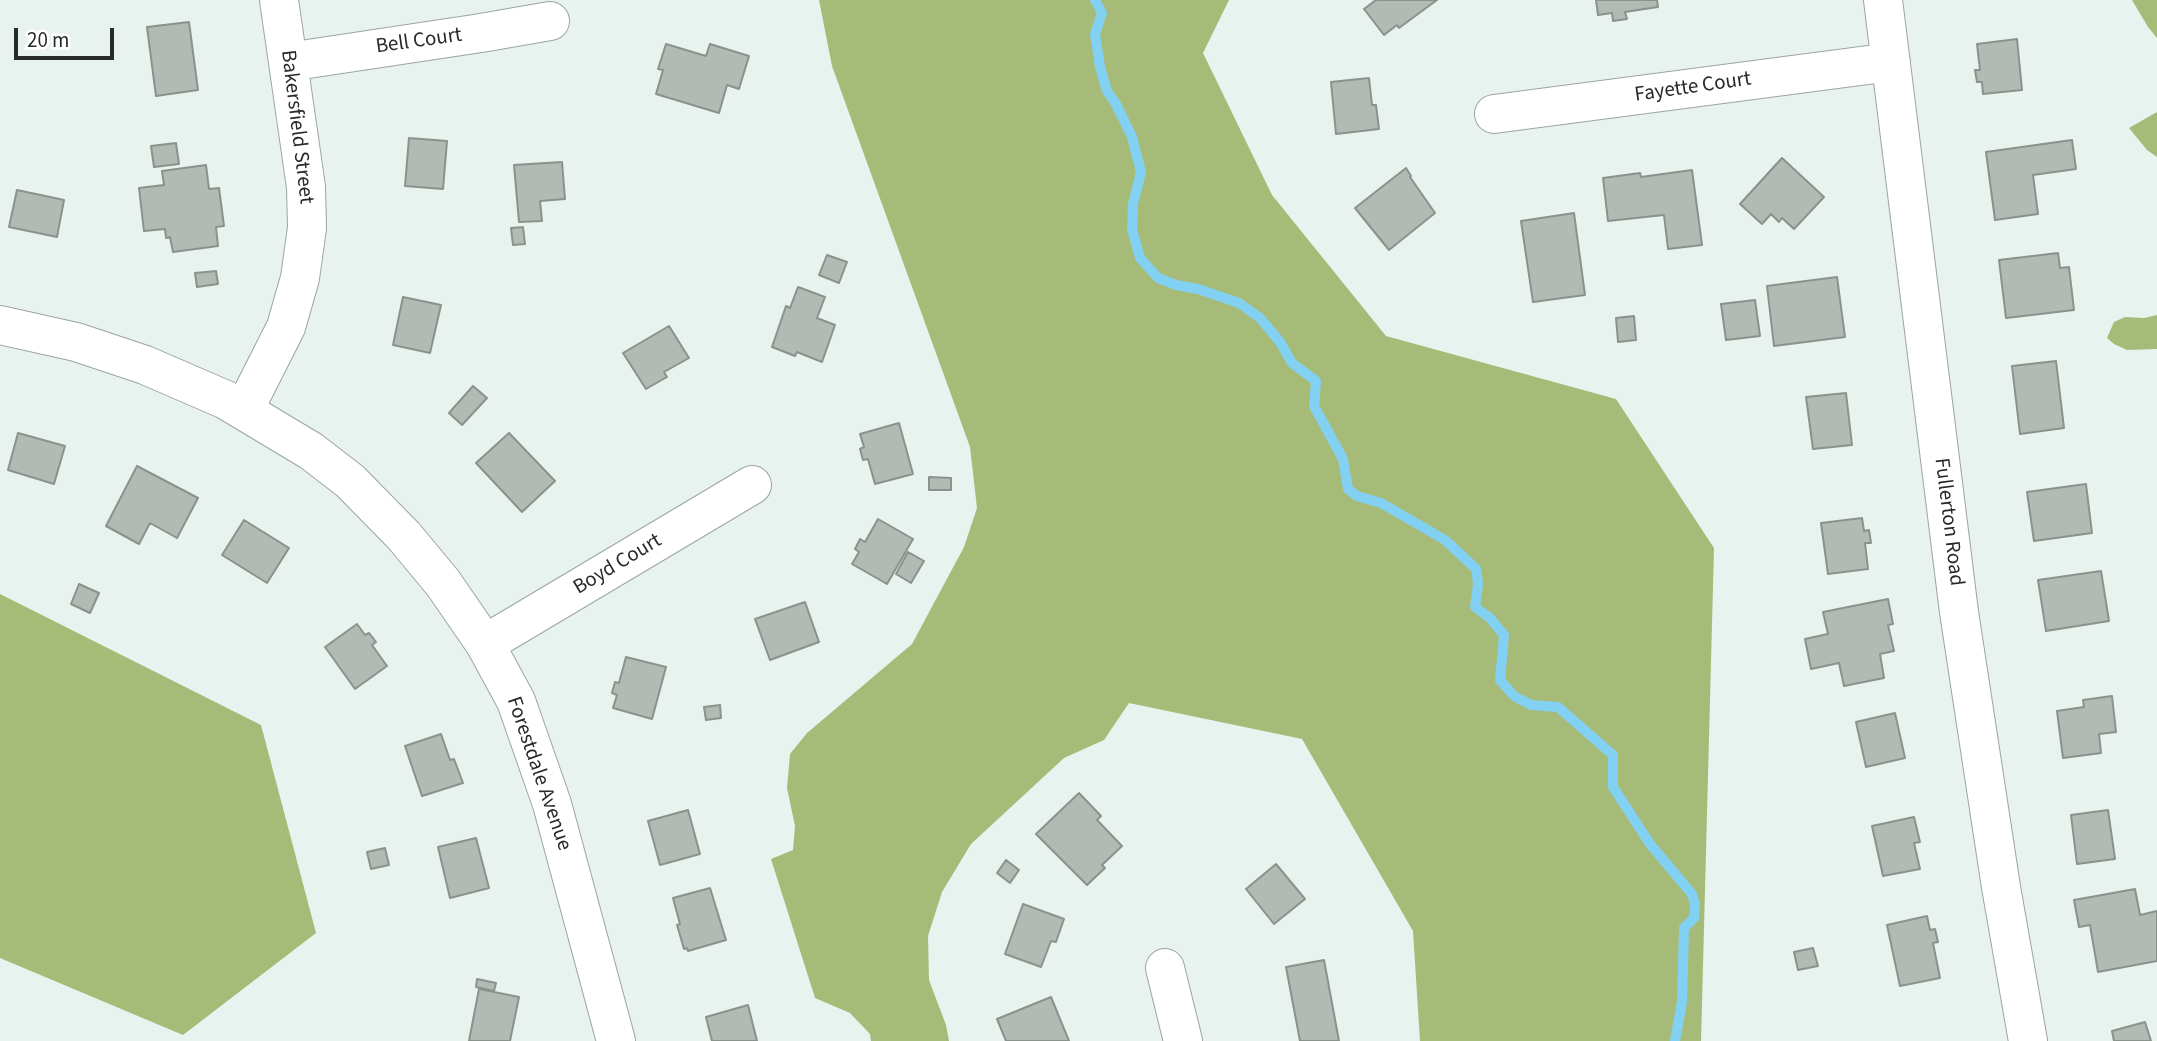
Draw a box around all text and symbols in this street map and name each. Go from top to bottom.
scale bar [18,14,117,58]
street label: Bell Court [374,23,464,61]
text: 20 m [27,25,69,55]
street label: Bakersfield Street [274,49,318,205]
street label: Fayette Court [1633,67,1753,109]
street label: Fullerton Road [1928,457,1968,587]
street label: Boyd Court [569,529,667,601]
street label: Forestdale Avenue [500,694,576,854]

